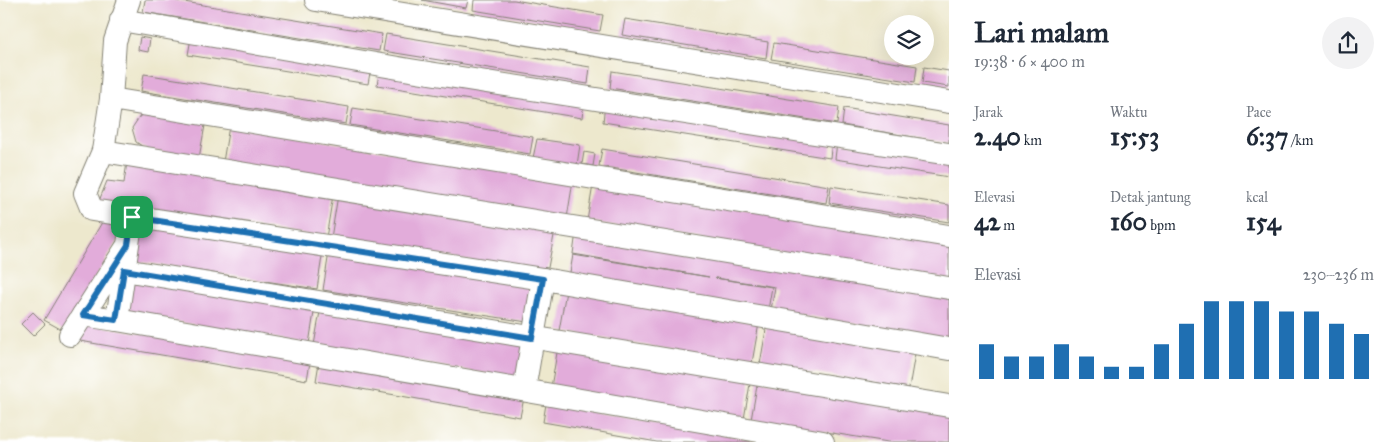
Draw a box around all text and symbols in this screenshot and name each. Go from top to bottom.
map controls [884,15,934,65]
button: layers [884,15,934,65]
text: Lari malam [974,15,1109,50]
button: share [1322,17,1374,69]
text: 19:38 · 6 × 400 m [974,52,1085,71]
text: Jarak [974,104,1003,121]
text: Waktu [1110,104,1147,121]
text: Pace [1246,104,1271,121]
text: 2.40 [974,121,1021,152]
text: 15:53 [1110,121,1159,152]
text: 6:37 [1246,121,1288,152]
text: km [1021,132,1042,149]
text: /km [1288,132,1314,149]
text: Elevasi [974,189,1015,206]
text: Detak jantung [1110,189,1191,206]
text: kcal [1246,189,1268,206]
pin [111,196,153,238]
icon: arrive [118,203,146,231]
text: 42 [974,206,1000,237]
text: 160 [1110,206,1147,237]
text: 154 [1246,206,1281,237]
text: m [1000,217,1015,234]
text: bpm [1147,217,1176,234]
text: Elevasi [974,265,1021,284]
text: 230–236 m [1303,265,1374,284]

